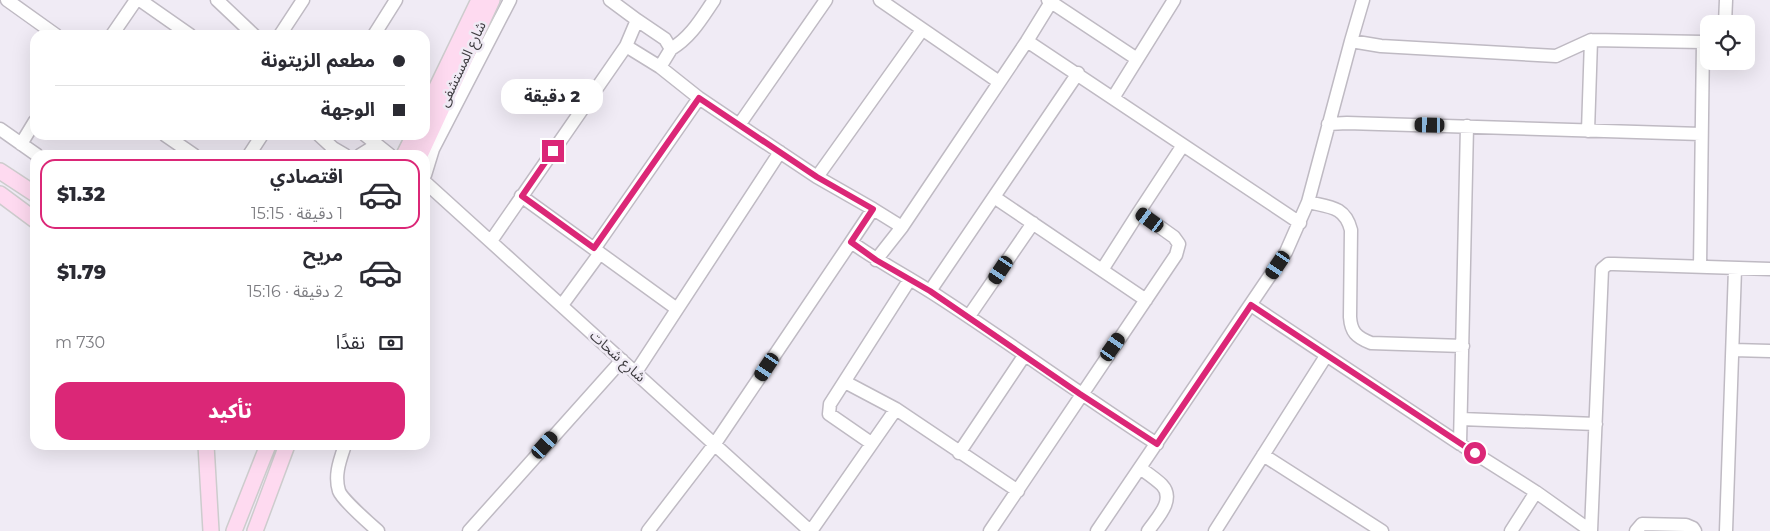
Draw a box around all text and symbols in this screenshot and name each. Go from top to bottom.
map controls [1700,15,1755,70]
button: locate [1700,15,1755,70]
street label: شارع المستشفى [434,18,491,110]
text: مطعم الزيتونة [261,49,375,72]
callout: 2 دقيقة [502,78,604,114]
text: 2 دقيقة [524,87,580,106]
text: الوجهة [321,98,375,121]
car [1414,117,1445,133]
route end [542,140,564,162]
text: اقتصادي [270,165,343,188]
icon: car [358,172,403,217]
text: $1.32 [57,183,105,206]
text: 1 دقيقة · 15:15 [251,204,343,223]
car [1133,205,1166,235]
text: مريح [303,243,343,266]
car [1263,248,1292,282]
icon: car [358,250,403,295]
car [986,253,1015,287]
text: $1.79 [57,261,106,284]
text: 2 دقيقة · 15:16 [247,282,343,301]
street label: شارع شحات [585,326,650,387]
icon: cash [377,329,405,357]
car [1098,330,1127,364]
text: نقدًا [336,331,365,354]
text: 730 m [55,333,105,352]
car [752,350,781,384]
button: تأكيد [55,382,405,440]
car [529,429,560,461]
route start [1464,442,1486,464]

